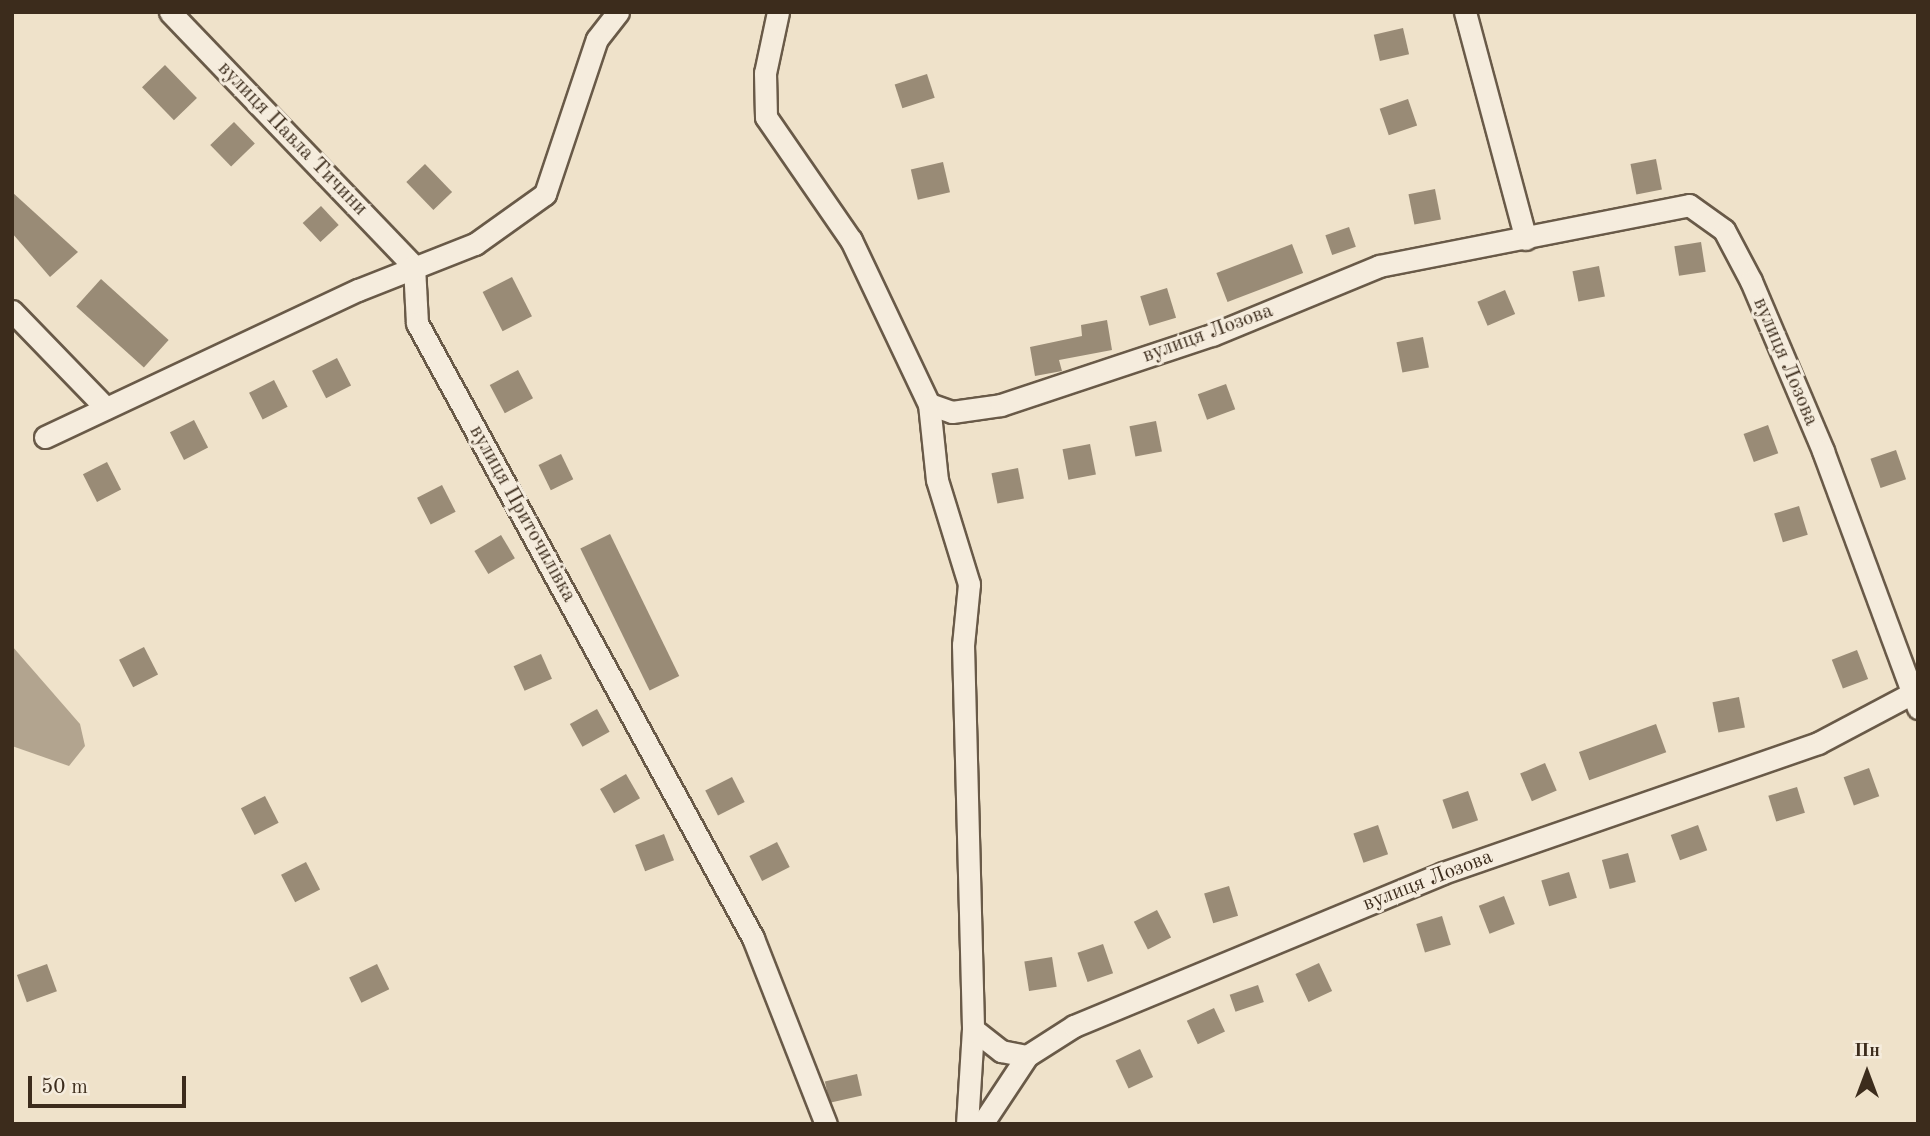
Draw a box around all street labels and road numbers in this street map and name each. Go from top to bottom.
street label: вулиця Павла Тичини [212,57,372,221]
street label: вулиця Лозова [1747,294,1823,430]
street label: вулиця Лозова [1139,299,1277,369]
street label: вулиця Приточилівка [463,421,581,607]
street label: вулиця Лозова [1360,845,1496,917]

